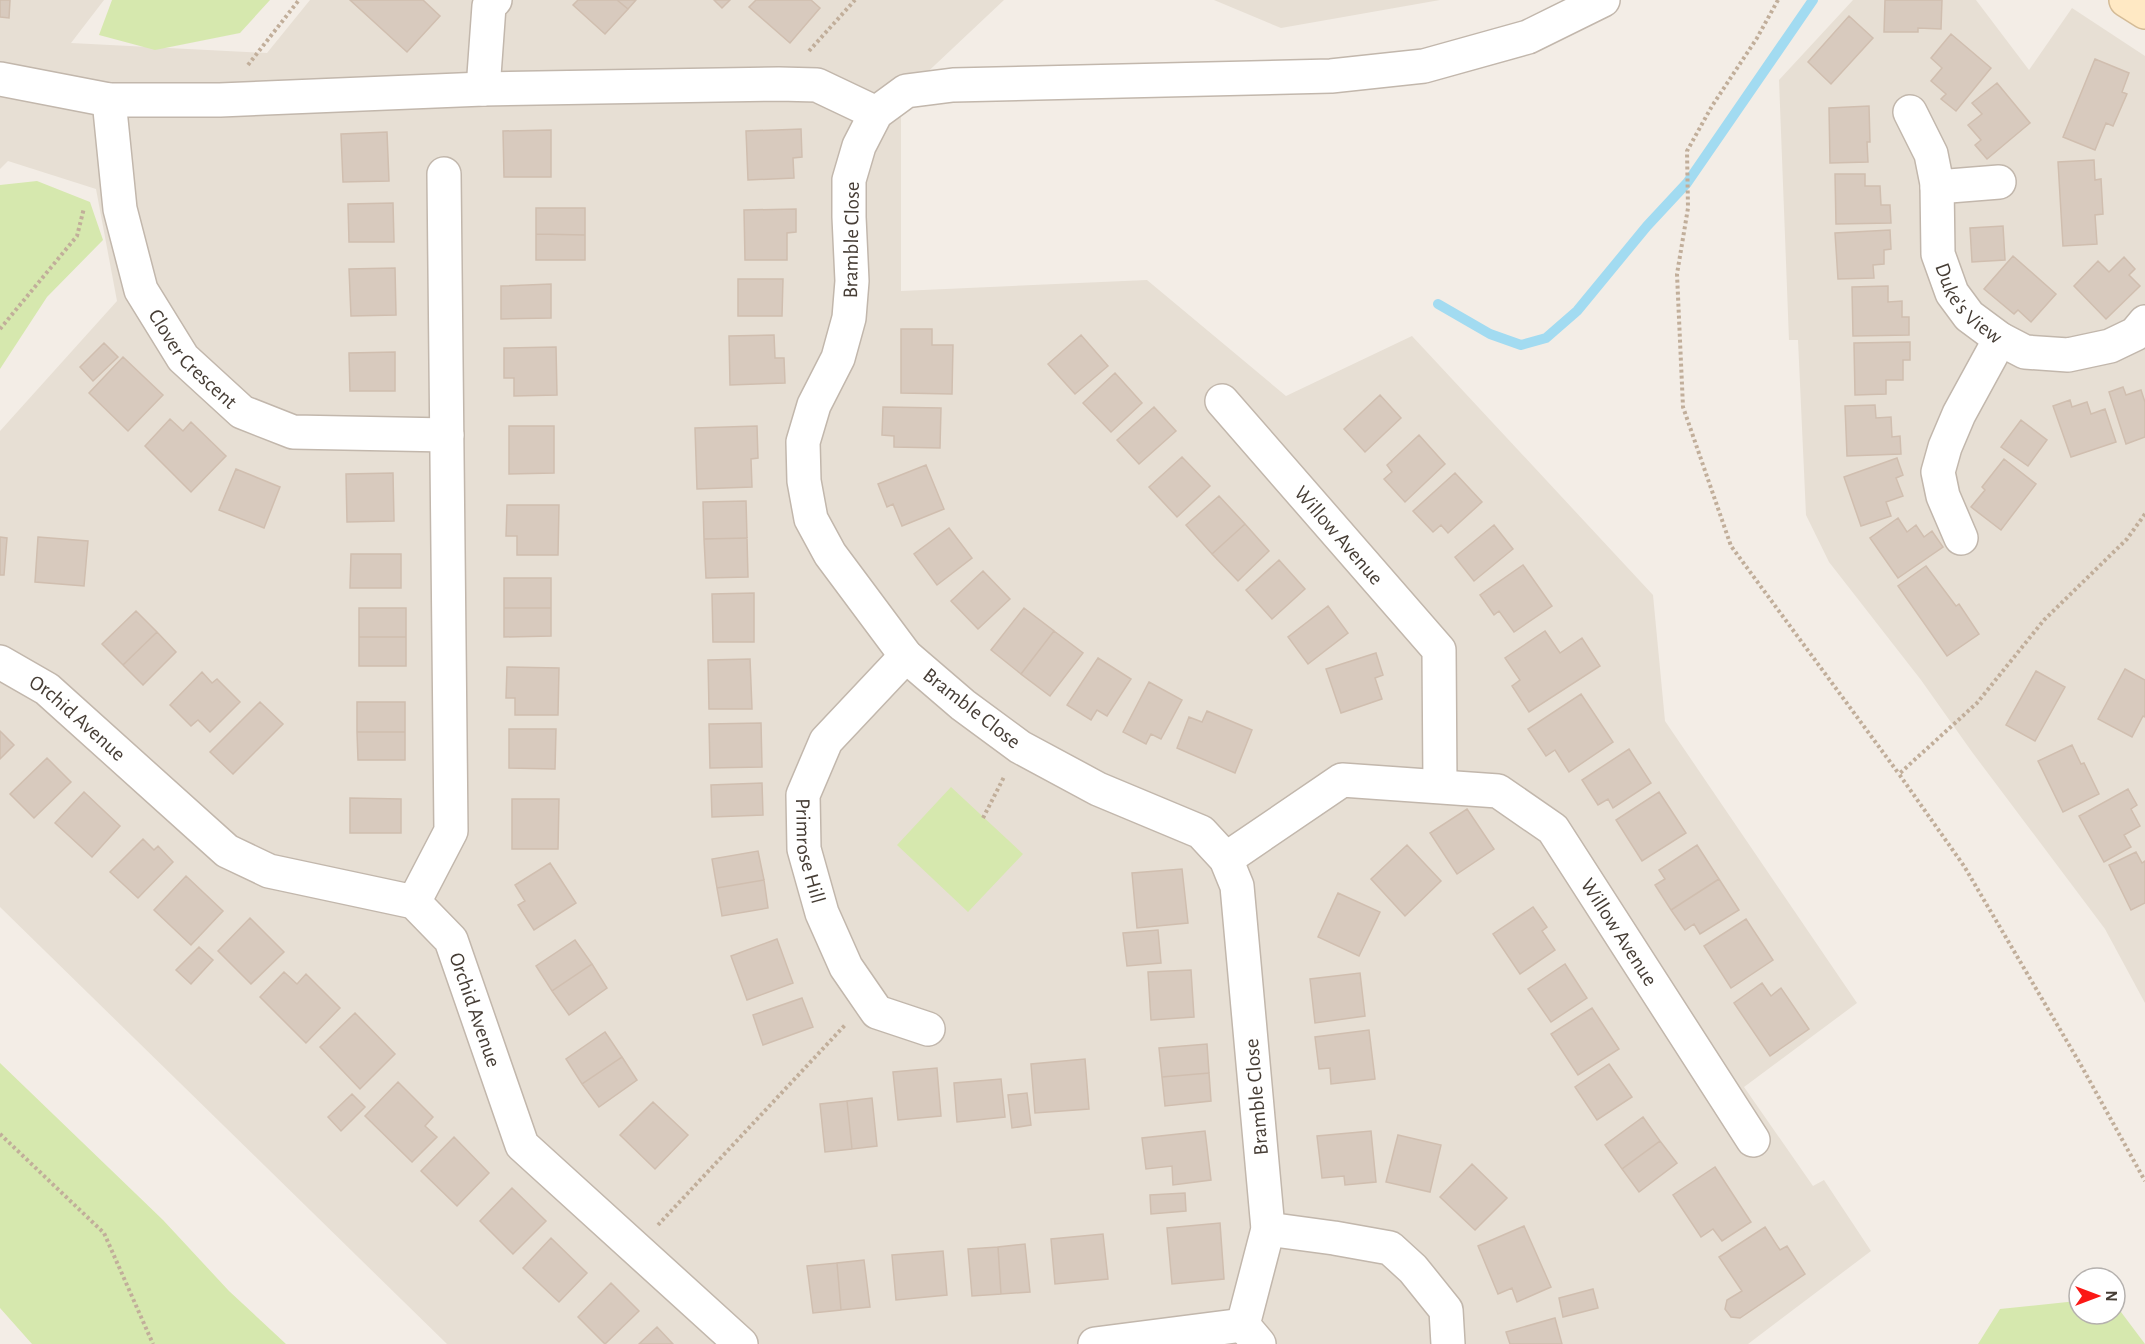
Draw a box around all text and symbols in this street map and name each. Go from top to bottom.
street label: Bramble Close [840,181,863,299]
street label: Duke's View [1931,260,2006,348]
street label: Clover Crescent [144,305,241,413]
street label: Willow Avenue [1290,482,1387,589]
street label: Bramble Close [919,664,1024,753]
street label: Orchid Avenue [26,671,129,765]
street label: Primrose Hill [792,798,829,906]
street label: Willow Avenue [1577,875,1661,990]
street label: Orchid Avenue [445,950,504,1070]
street label: Bramble Close [1241,1038,1272,1156]
north arrow [2067,1266,2127,1326]
text: N [2103,1290,2119,1302]

